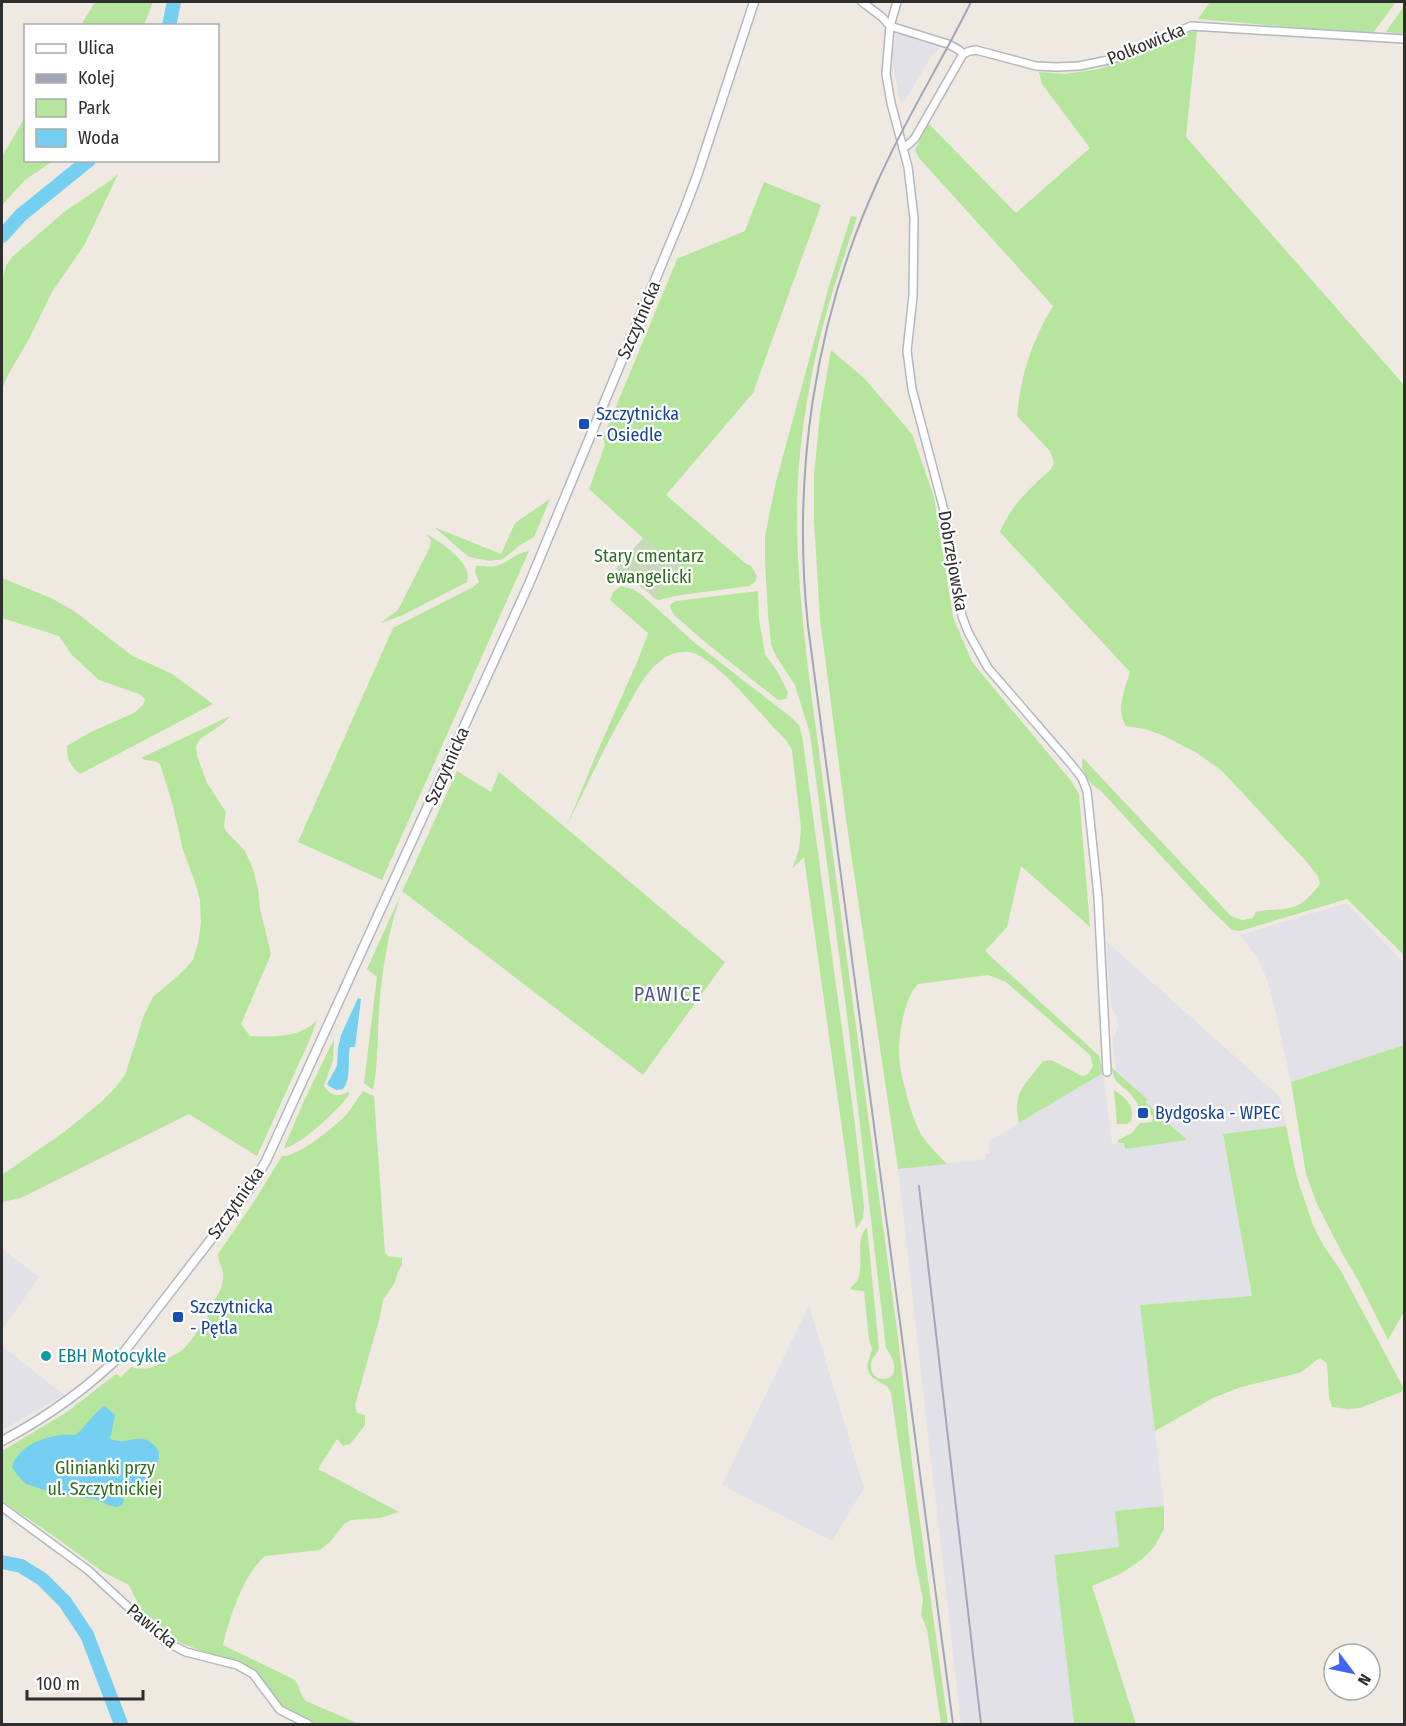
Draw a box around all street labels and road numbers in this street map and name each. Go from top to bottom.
street label: Polkowicka [1104,18,1188,70]
street label: Szczytnicka [613,277,665,363]
street label: Dobrzejowska [933,509,973,613]
street label: Szczytnicka [420,723,474,808]
street label: Szczytnicka [203,1162,269,1243]
street label: Pawicka [122,1599,182,1653]

